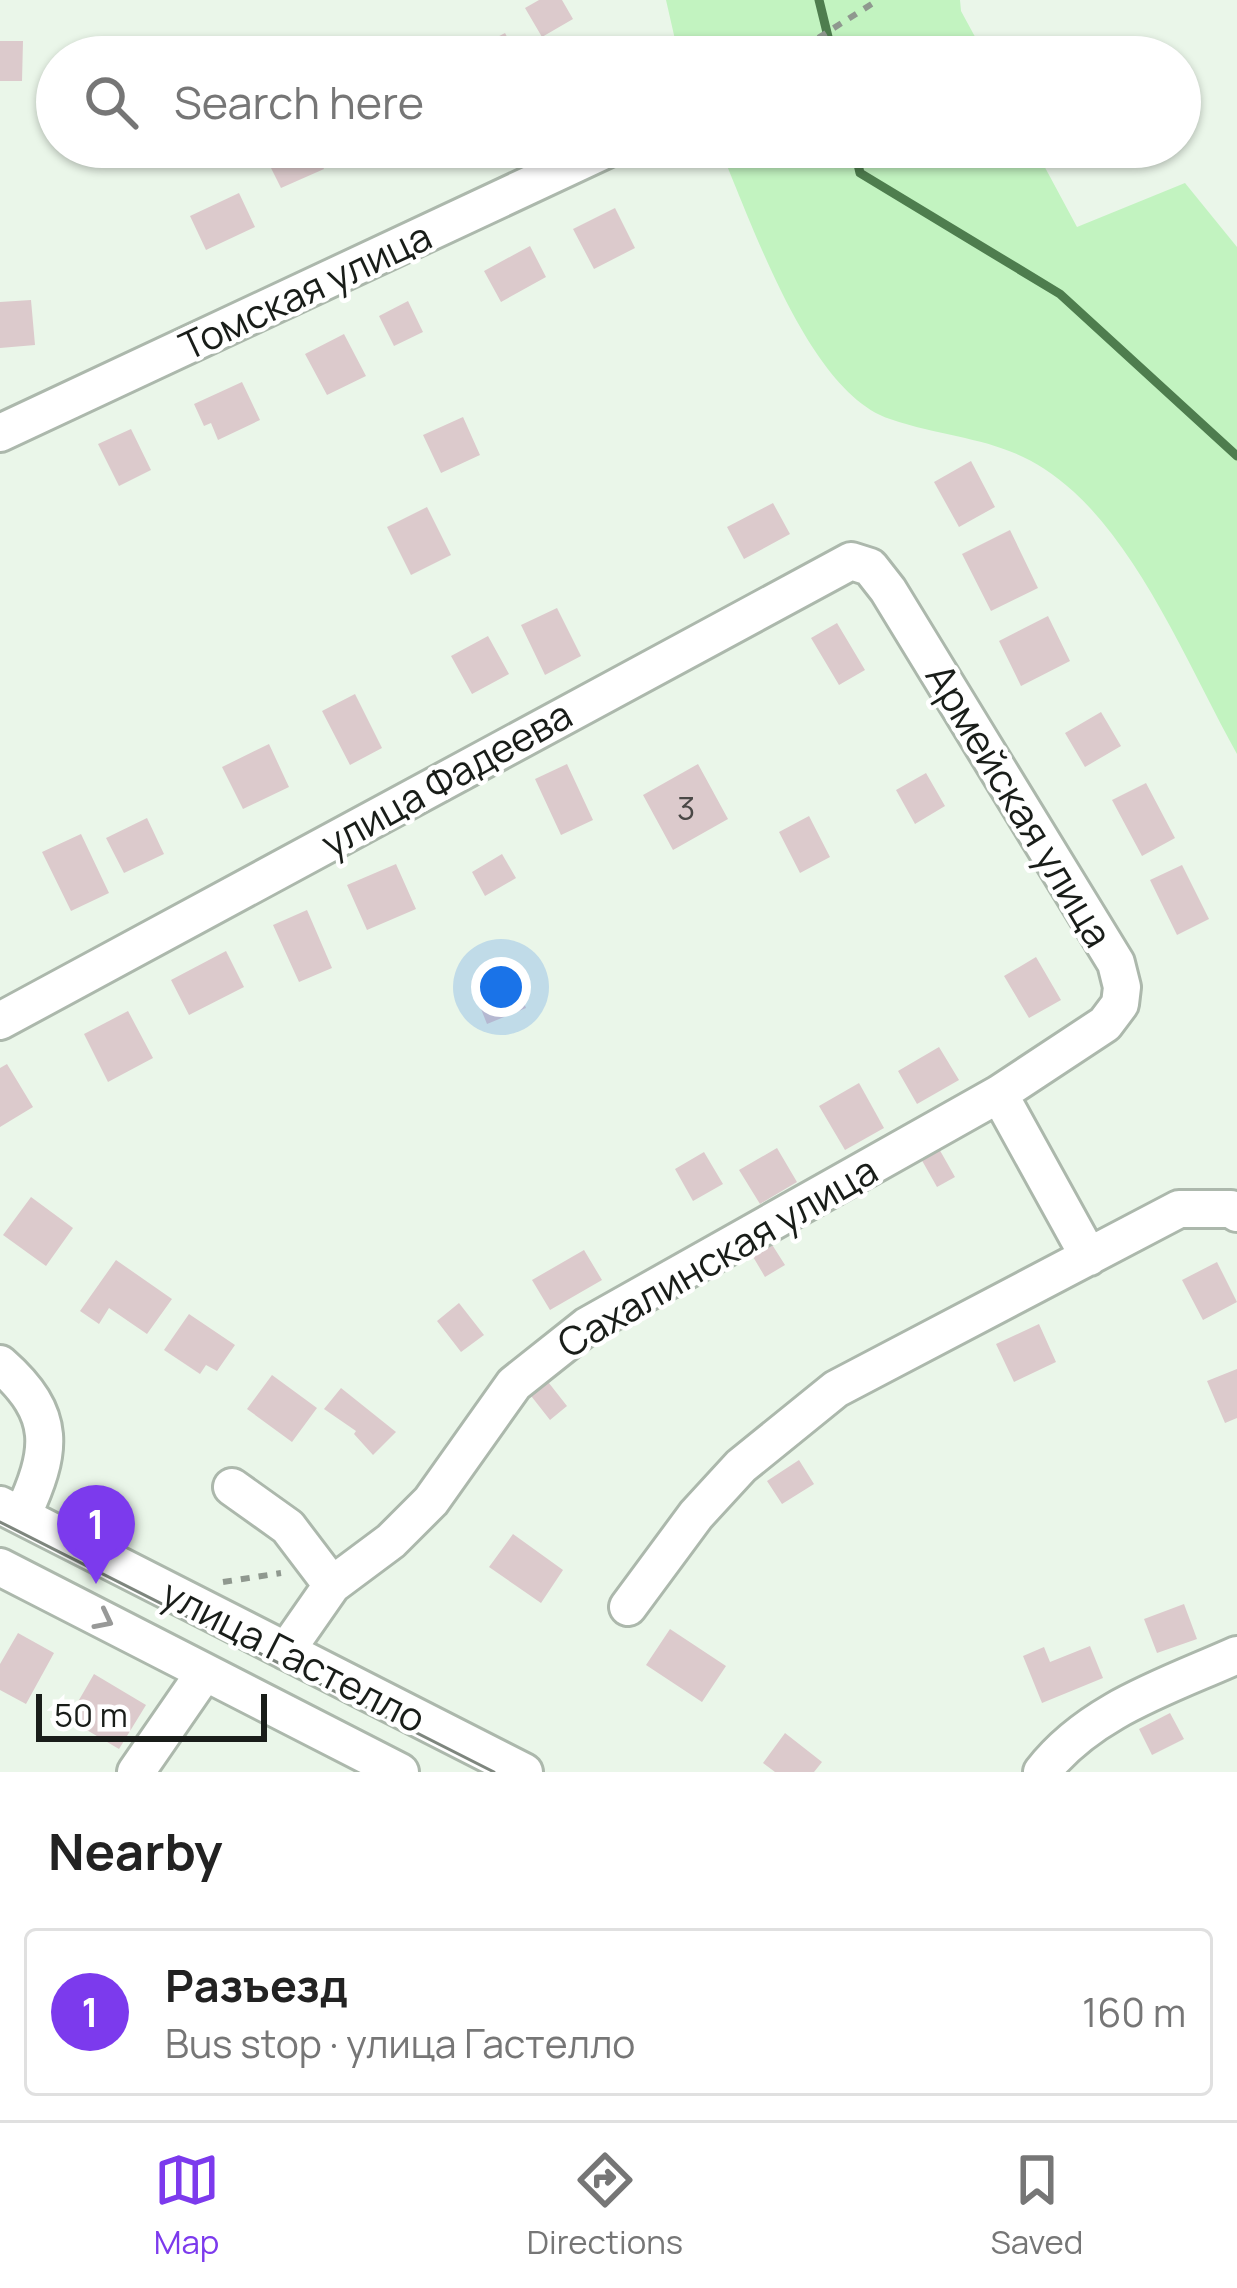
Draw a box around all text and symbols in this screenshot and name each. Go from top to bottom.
search box [36,36,1201,168]
icon: search [78,69,144,135]
text: Search here [174,71,424,133]
street label: Томская улица [170,208,440,372]
street label: Армейская улица [914,653,1126,957]
street label: улица Фадеева [311,687,581,869]
house number: 3 [677,785,695,830]
your location [471,957,531,1017]
street label: Сахалинская улица [547,1142,887,1370]
pin: 1 [57,1485,135,1584]
street label: улица Гастелло [153,1565,435,1745]
one-way arrow [92,1606,113,1630]
scale bar [36,1688,267,1741]
text: 50 m [54,1692,128,1737]
text: Nearby [48,1816,223,1885]
text: Разъезд [165,1954,348,2016]
text: 1 [81,1985,99,2039]
text: 160 m [1082,1985,1186,2039]
text: Bus stop · улица Гастелло [165,2016,635,2070]
tab: Map [154,2147,220,2264]
tab: Directions [527,2147,683,2264]
tab: Saved [990,2147,1083,2264]

